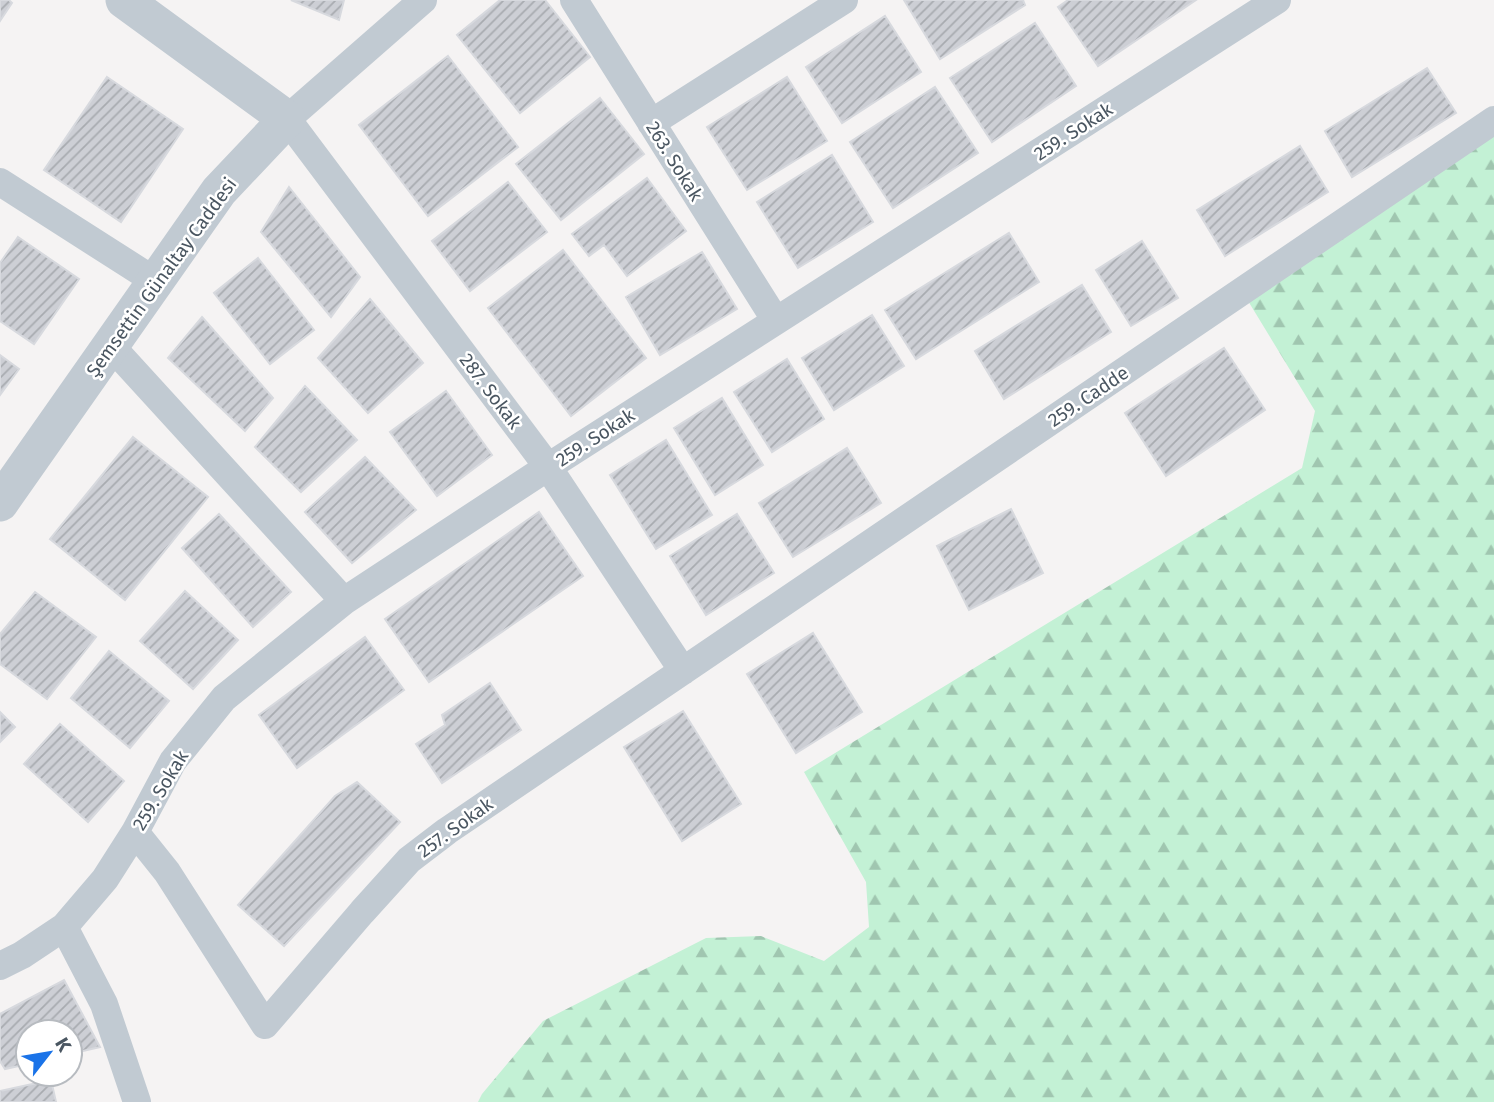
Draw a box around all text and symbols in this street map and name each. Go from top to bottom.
street label: 259. Sokak [1030,97,1117,165]
street label: 263. Sokak [641,117,708,205]
street label: Şemsettin Günaltay Caddesi [81,173,241,381]
street label: 287. Sokak [455,349,527,434]
street label: 259. Cadde [1044,361,1133,432]
street label: 259. Sokak [552,403,639,471]
street label: 259. Sokak [128,746,193,834]
street label: 257. Sokak [413,792,498,862]
north arrow [14,1018,84,1088]
text: K [50,1033,77,1056]

